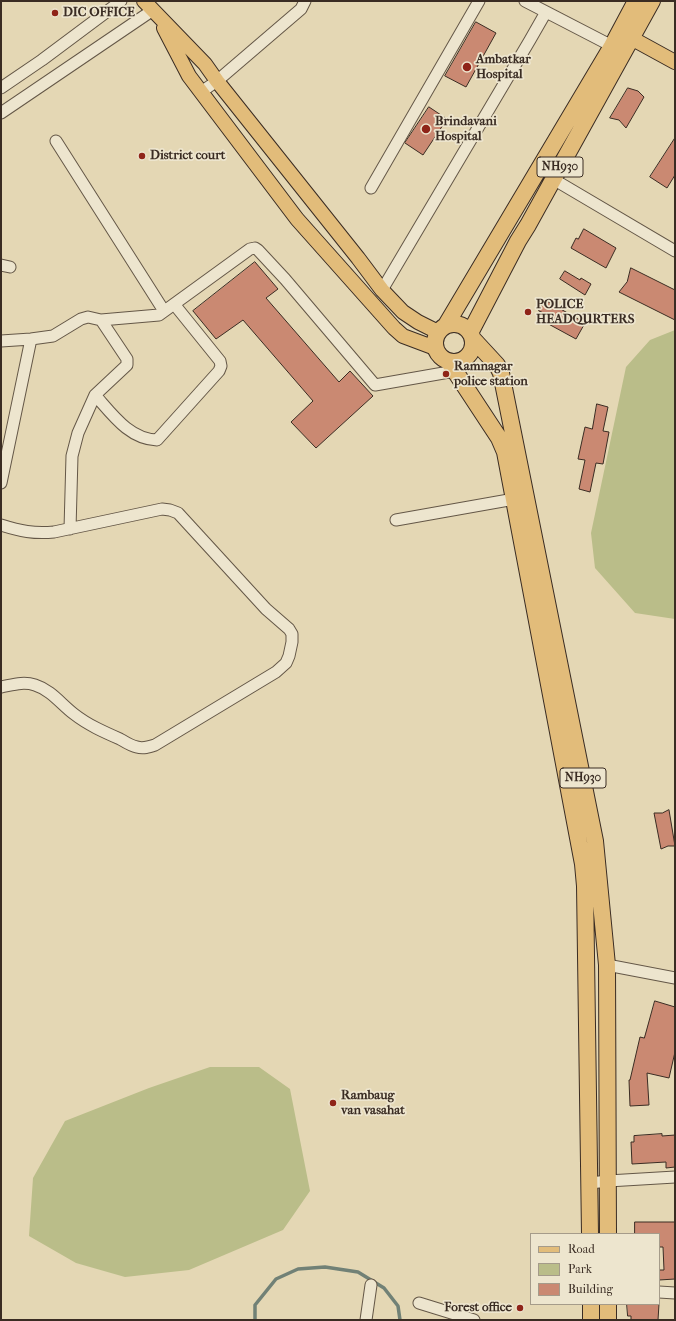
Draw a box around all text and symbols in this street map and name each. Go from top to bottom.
place label: DIC OFFICE [63,5,135,21]
marker: DIC OFFICE [50,8,60,18]
place label: Ambatkar Hospital [476,52,531,83]
marker: Ambatkar Hospital [461,61,473,73]
place label: Brindavani Hospital [435,114,497,145]
marker: Brindavani Hospital [420,123,432,135]
place label: District court [150,148,225,164]
marker: District court [137,151,147,161]
road number: NH930 [537,157,583,177]
place label: POLICE HEADQURTERS [536,297,634,328]
marker: POLICE HEADQURTERS [523,307,533,317]
place label: Ramnagar police station [454,359,528,390]
marker: Ramnagar police station [441,369,451,379]
road number: NH930 [560,768,606,788]
place label: Rambaug van vasahat [341,1088,405,1119]
marker: Rambaug van vasahat [328,1098,338,1108]
legend [530,1233,660,1305]
text: Road [568,1242,595,1256]
text: Park [568,1262,592,1276]
text: Building [568,1282,613,1296]
place label: Forest office [444,1300,512,1316]
marker: Forest office [515,1303,525,1313]

